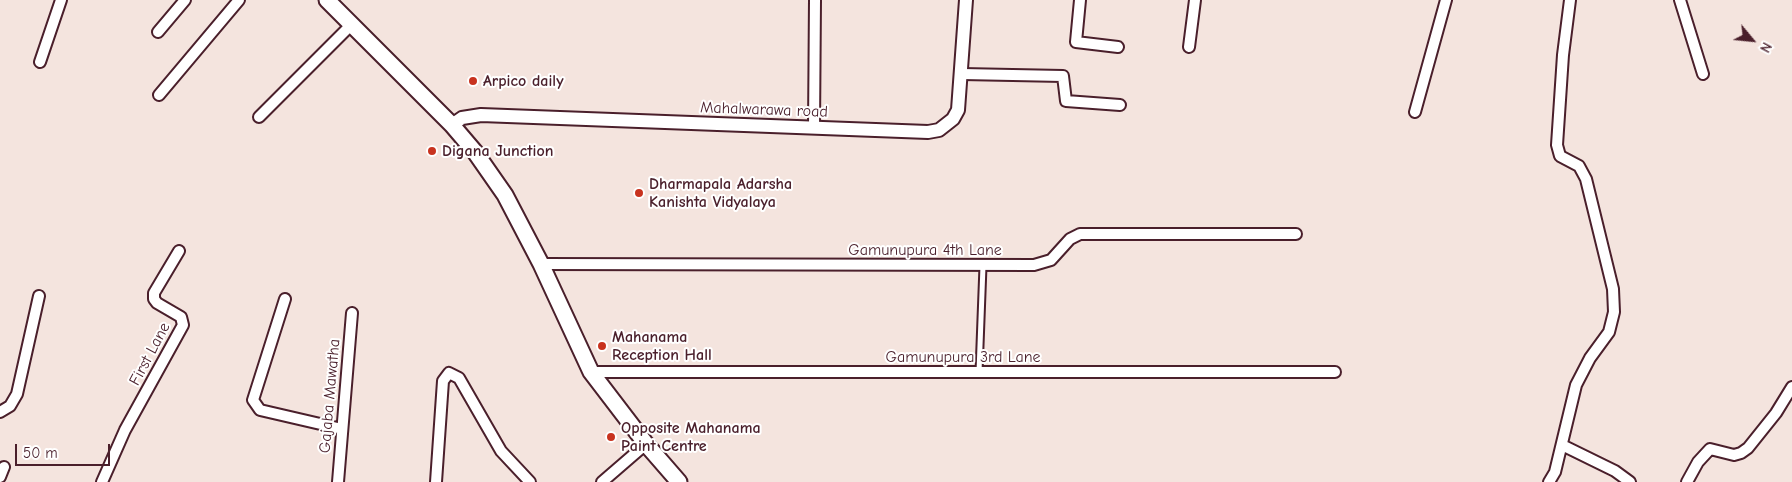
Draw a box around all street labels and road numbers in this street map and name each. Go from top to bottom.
street label: Mahalwarawa road [700,98,828,122]
street label: Gamunupura 4th Lane [848,240,1002,260]
street label: First Lane [125,319,175,389]
street label: Gajaba Mawatha [315,338,345,454]
street label: Gamunupura 3rd Lane [885,347,1041,367]

